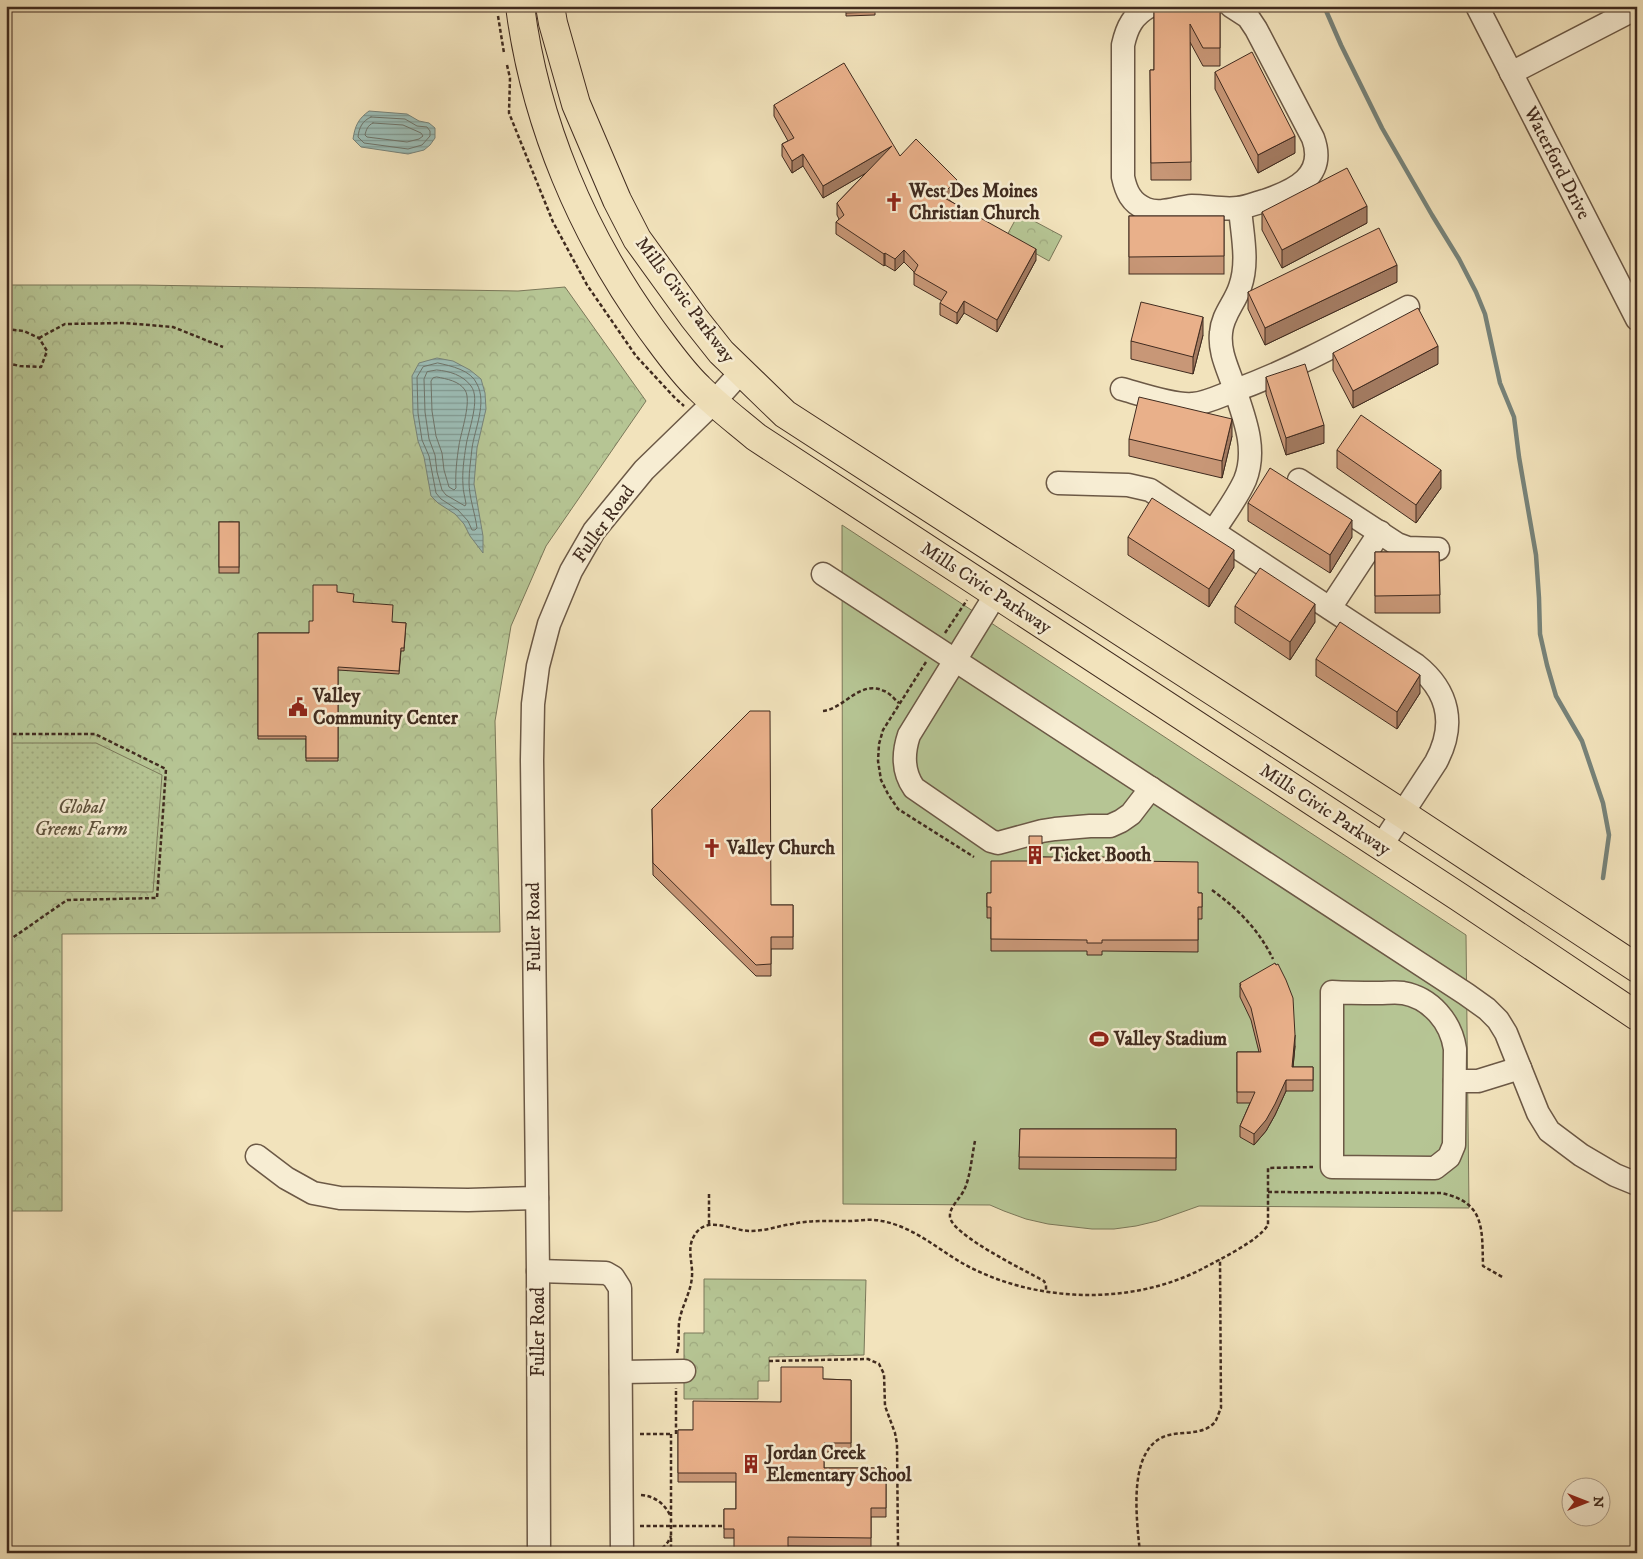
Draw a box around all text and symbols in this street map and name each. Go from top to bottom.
street label: Waterford Drive [1518,102,1595,223]
place label: West Des Moines Christian Church [908,180,1041,225]
church icon: West Des Moines Christian Church [883,191,905,213]
street label: Mills Civic Parkway [630,233,740,368]
street label: Fuller Road [568,480,640,567]
street label: Mills Civic Parkway [916,537,1057,639]
place label: Valley Community Center [312,685,459,730]
public building icon: Valley Community Center [287,696,309,718]
street label: Mills Civic Parkway [1255,759,1396,861]
park label: Global Greens Farm [34,796,128,841]
church icon: Valley Church [701,837,723,859]
place label: Valley Church [726,837,836,860]
building icon: Ticket Booth [1024,844,1046,866]
place label: Ticket Booth [1049,844,1152,867]
street label: Fuller Road [522,881,546,972]
sports icon: Valley Stadium [1088,1028,1110,1050]
place label: Valley Stadium [1113,1028,1228,1051]
street label: Fuller Road [527,1286,550,1377]
place label: Jordan Creek Elementary School [764,1442,912,1487]
building icon: Jordan Creek Elementary School [740,1453,762,1475]
north arrow [1560,1476,1610,1526]
text: N [1589,1496,1607,1508]

